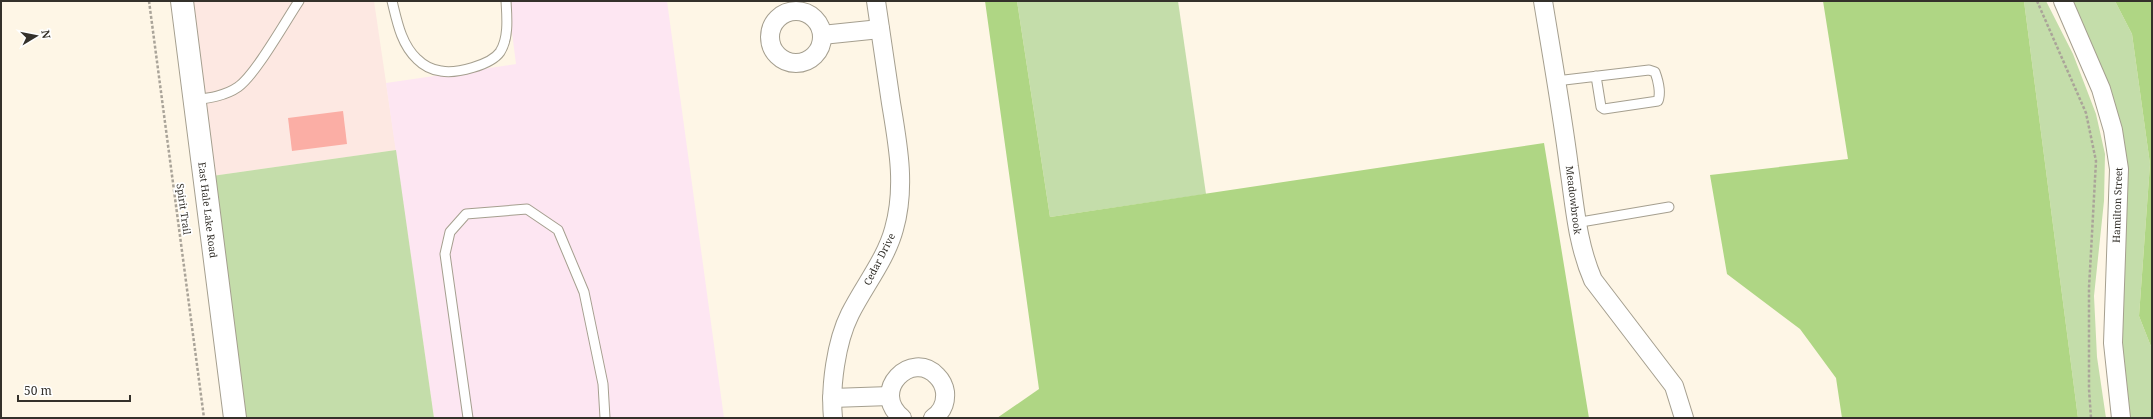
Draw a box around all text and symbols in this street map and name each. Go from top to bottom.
north arrow [16,16,56,56]
text: N [38,29,55,40]
street label: East Hale Lake Road [195,161,221,259]
street label: Meadowbrook [1563,165,1585,235]
street label: Hamilton Street [2109,167,2125,243]
street label: Spirit Trail [173,183,195,235]
street label: Cedar Drive [860,230,898,288]
scale bar [18,377,130,403]
text: 50 m [24,382,52,399]

